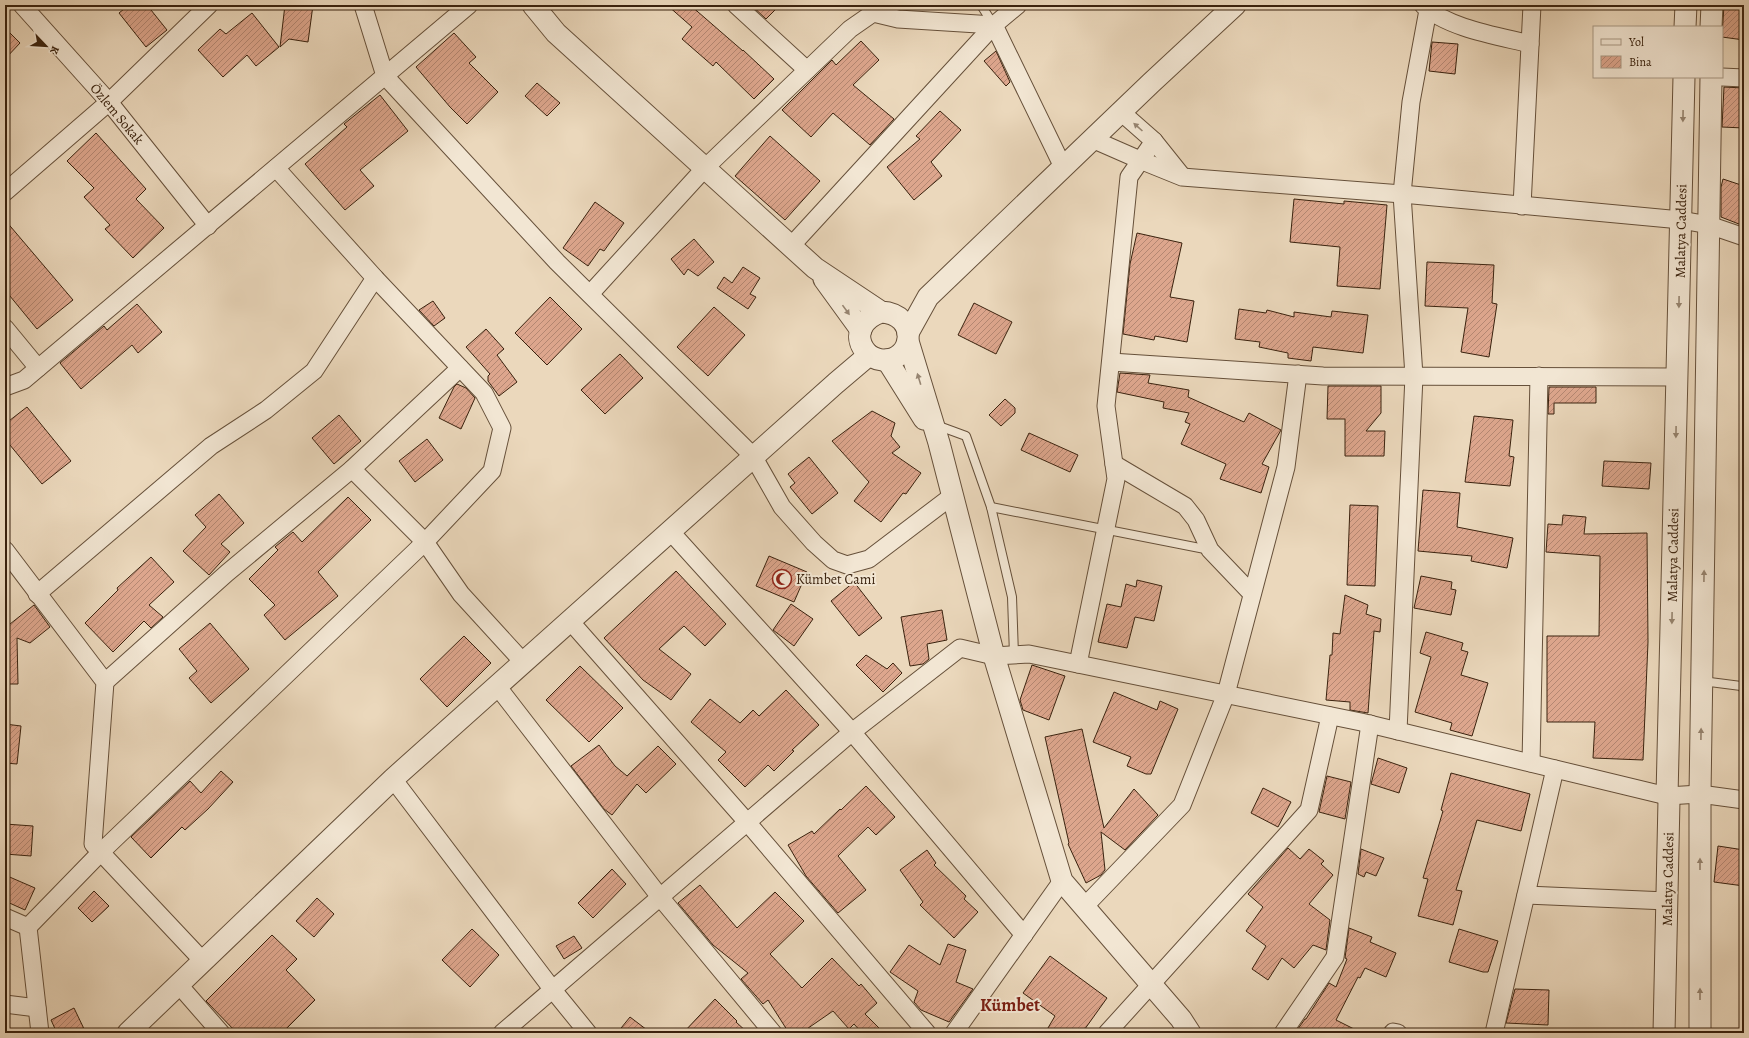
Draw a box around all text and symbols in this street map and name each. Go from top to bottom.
north arrow [26,26,66,66]
legend [1593,26,1723,78]
text: Yol [1628,34,1644,50]
text: K [46,44,63,57]
text: Bina [1629,54,1652,70]
street label: Özlem Sokak [86,79,148,149]
one-way arrow [1680,110,1686,123]
one-way arrow [1133,122,1143,131]
street label: Malatya Caddesi [1671,184,1691,278]
one-way arrow [1676,296,1682,309]
one-way arrow [842,305,850,315]
one-way arrow [916,373,922,385]
one-way arrow [1673,426,1679,439]
street label: Malatya Caddesi [1663,508,1683,602]
mosque icon: Kümbet Cami [771,568,793,590]
one-way arrow [1701,569,1707,582]
place label: Kümbet Cami [796,570,875,589]
one-way arrow [1668,612,1675,624]
one-way arrow [1698,727,1704,740]
street label: Malatya Caddesi [1658,832,1678,926]
one-way arrow [1697,857,1703,870]
one-way arrow [1697,987,1703,1000]
district label: Kümbet [980,993,1040,1017]

